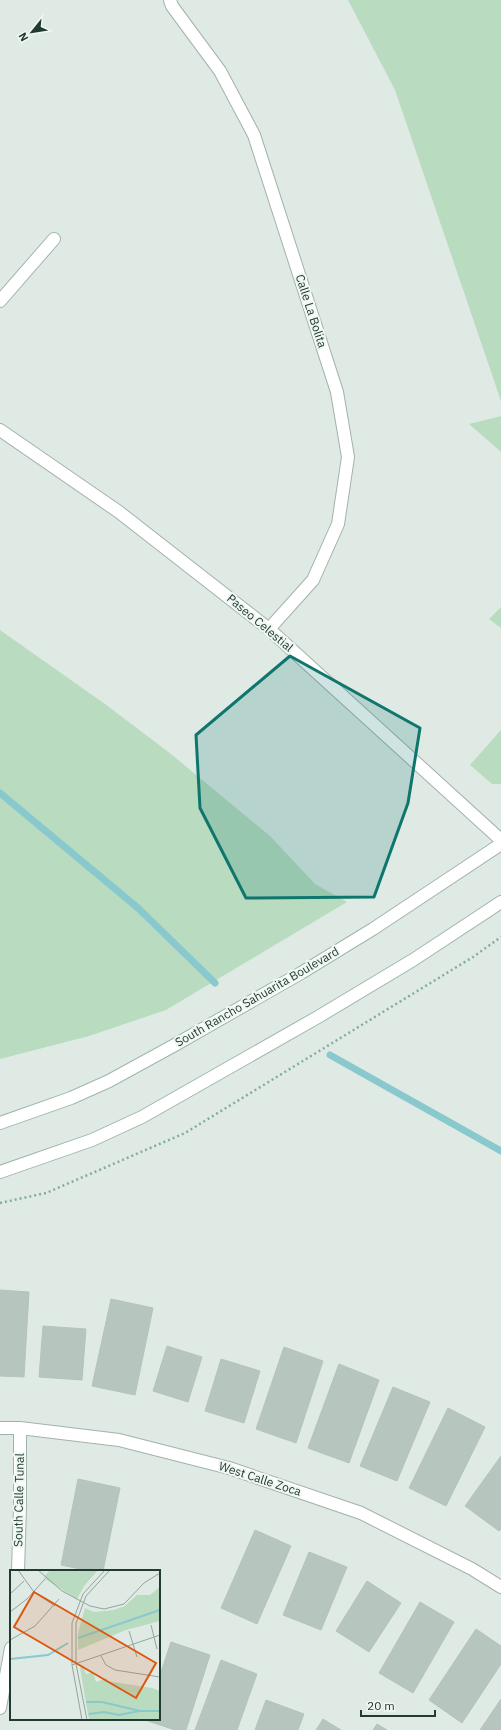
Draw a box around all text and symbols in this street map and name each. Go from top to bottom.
north arrow [12,12,52,52]
text: N [15,30,31,44]
street label: Calle La Bolita [293,272,331,350]
street label: Paseo Celestial [224,590,297,655]
street label: South Rancho Sahuarita Boulevard [172,943,341,1050]
street label: South Calle Tunal [10,1453,27,1547]
street label: West Calle Zoca [217,1458,304,1499]
inset map [10,1570,160,1720]
scale bar [361,1692,435,1718]
text: 20 m [367,1698,395,1713]

